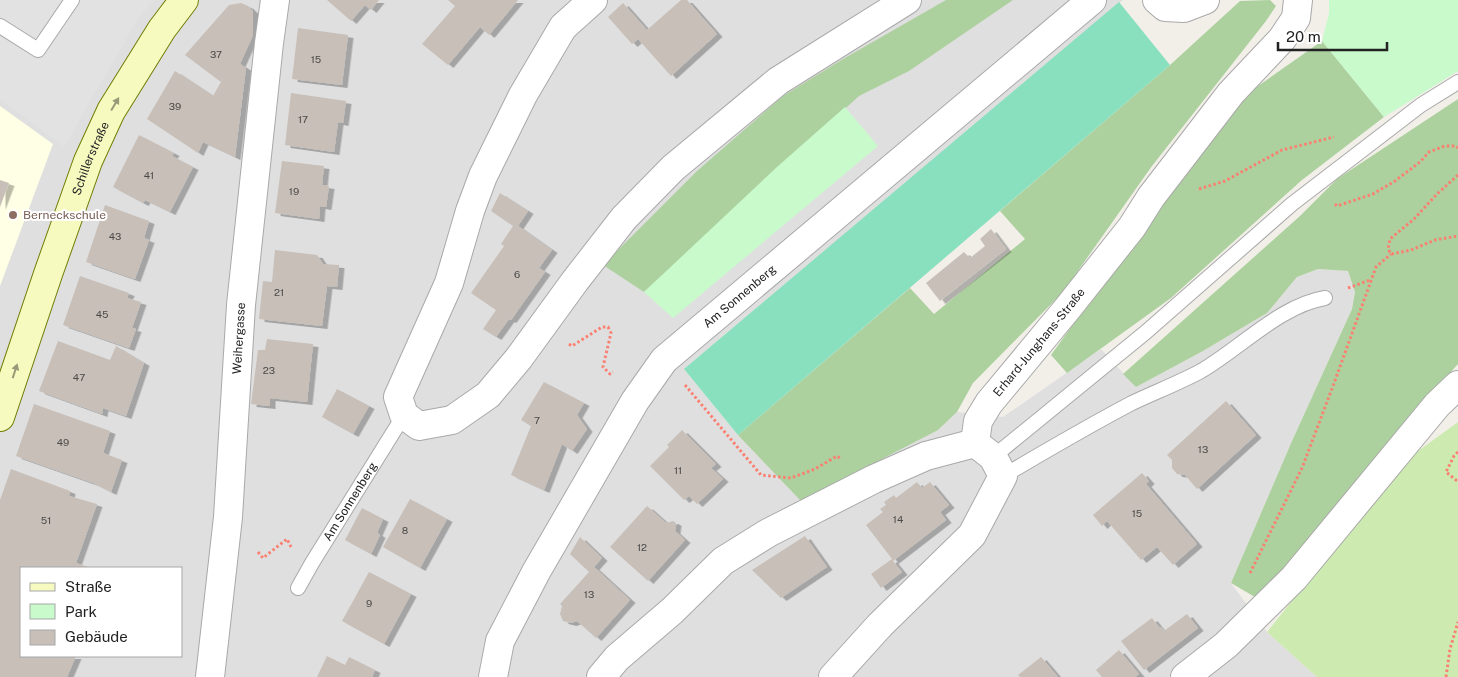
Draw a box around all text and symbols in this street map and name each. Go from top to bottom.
scale bar [1278,20,1387,52]
text: 20 m [1286,28,1321,45]
house number: 37 [210,48,222,60]
house number: 15 [311,53,321,65]
one-way arrow [111,98,120,111]
house number: 39 [169,100,181,112]
house number: 17 [298,113,308,125]
street label: Schillerstraße [69,119,112,197]
house number: 41 [144,169,154,181]
house number: 19 [289,185,299,197]
place label: Berneckschule [23,208,106,222]
marker: Berneckschule [7,209,19,221]
house number: 43 [109,230,121,242]
street label: Am Sonnenberg [700,262,779,331]
house number: 6 [514,268,520,280]
street label: Erhard-Junghans-Straße [990,285,1088,399]
house number: 21 [274,286,284,298]
street label: Weihergasse [230,302,248,375]
house number: 45 [96,308,108,320]
one-way arrow [12,363,20,378]
house number: 23 [263,364,275,376]
house number: 47 [73,371,85,383]
house number: 7 [534,414,540,426]
house number: 49 [57,436,69,448]
house number: 13 [1198,443,1208,455]
street label: Am Sonnenberg [320,460,380,544]
house number: 11 [674,464,682,476]
house number: 15 [1132,507,1142,519]
house number: 14 [893,513,903,525]
house number: 51 [41,514,51,526]
house number: 8 [402,524,408,536]
house number: 12 [637,541,647,553]
legend [20,567,182,657]
text: Straße [65,578,112,595]
house number: 13 [584,588,594,600]
house number: 9 [366,597,372,609]
text: Park [65,603,97,620]
text: Gebäude [65,628,128,645]

